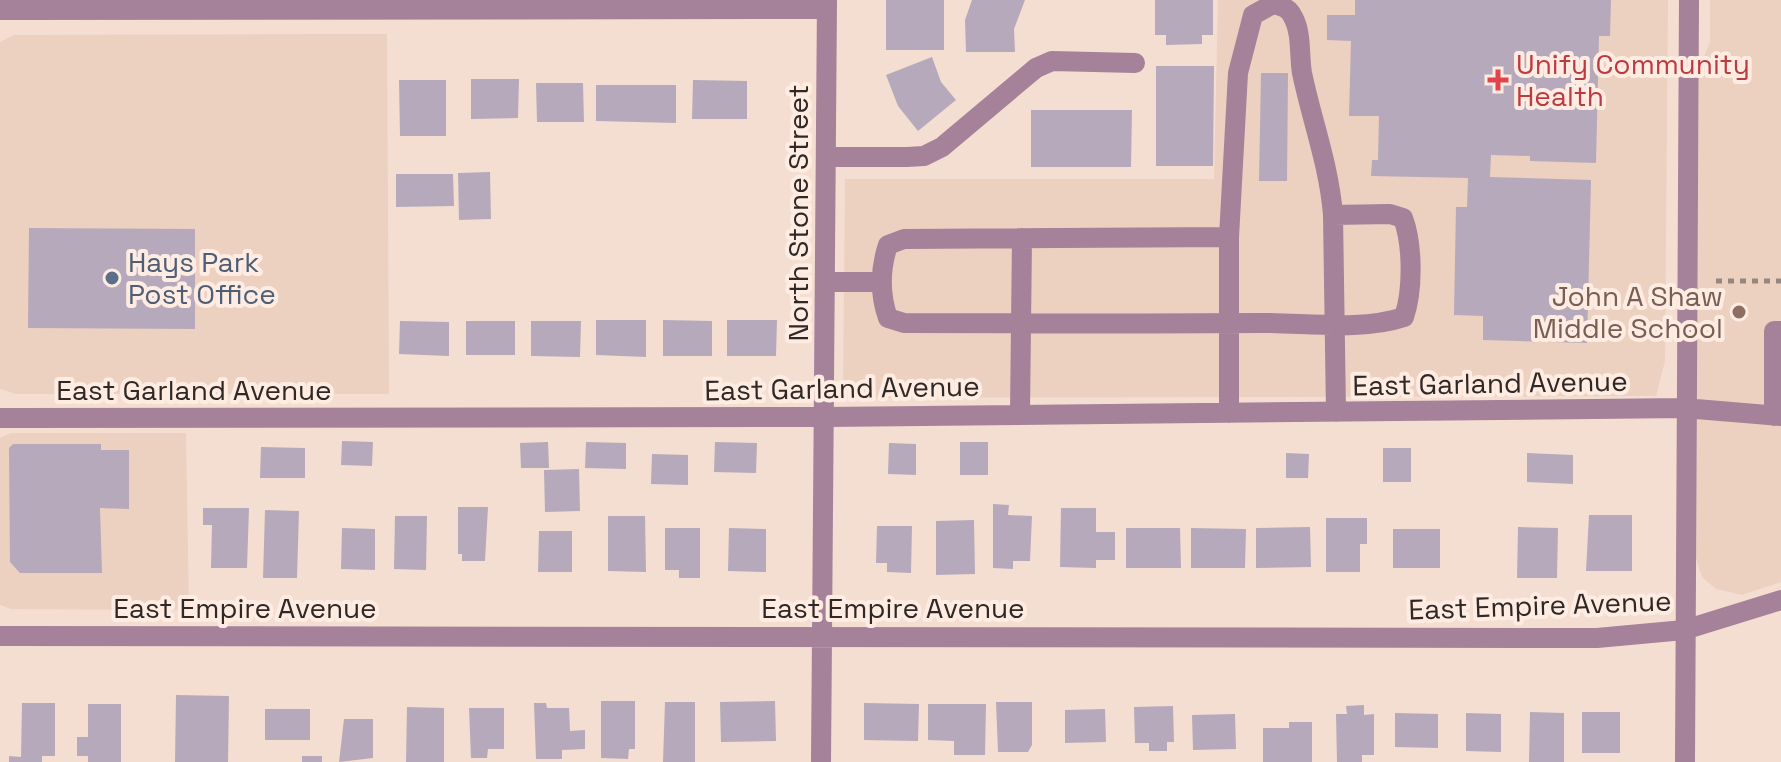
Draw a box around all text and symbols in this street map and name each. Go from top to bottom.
place label: Unify Community Health [1516,46,1750,114]
marker: Unify Community Health [1487,69,1509,91]
street label: North Stone Street [780,84,816,342]
place label: Hays Park Post Office [128,244,276,312]
marker: Hays Park Post Office [103,269,121,287]
place label: John A Shaw Middle School [1533,278,1723,346]
marker: John A Shaw Middle School [1730,303,1748,321]
street label: East Garland Avenue [1352,363,1628,403]
street label: East Garland Avenue [704,368,980,408]
street label: East Garland Avenue [56,372,332,408]
street label: East Empire Avenue [1408,582,1672,628]
street label: East Empire Avenue [113,590,377,626]
street label: East Empire Avenue [761,590,1025,626]

